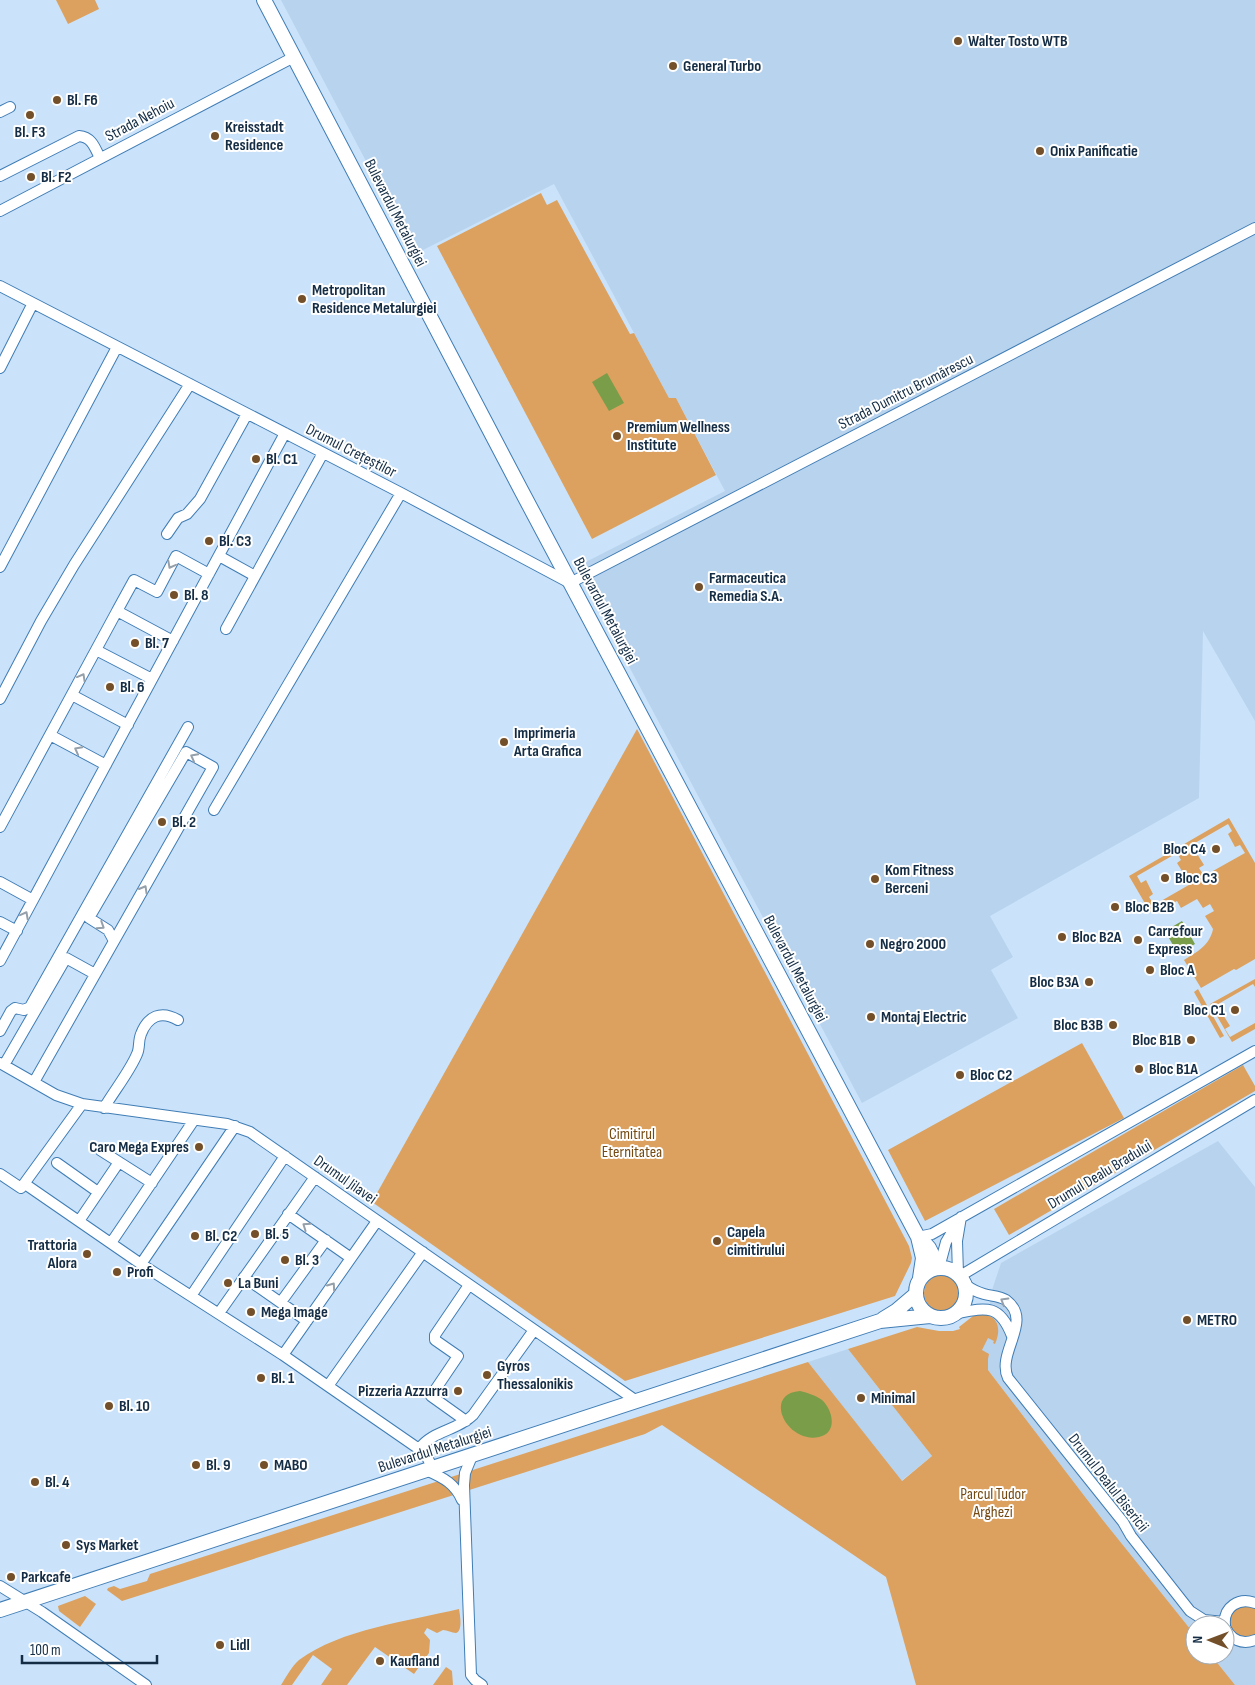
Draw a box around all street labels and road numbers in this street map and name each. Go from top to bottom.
street label: Strada Nehoiu [102,94,178,146]
street label: Bulevardul Metalurgiei [360,156,430,270]
street label: Strada Dumitru Brumărescu [836,350,976,434]
street label: Drumul Crețeștilor [303,420,400,482]
street label: Bulevardul Metalurgiei [569,555,641,668]
street label: Bulevardul Metalurgiei [759,913,831,1026]
street label: Drumul Dealu Bradului [1045,1136,1155,1214]
street label: Drumul Jilavei [310,1151,380,1209]
street label: Bulevardul Metalurgiei [376,1423,494,1477]
street label: Drumul Dealul Bisericii [1064,1430,1152,1536]

